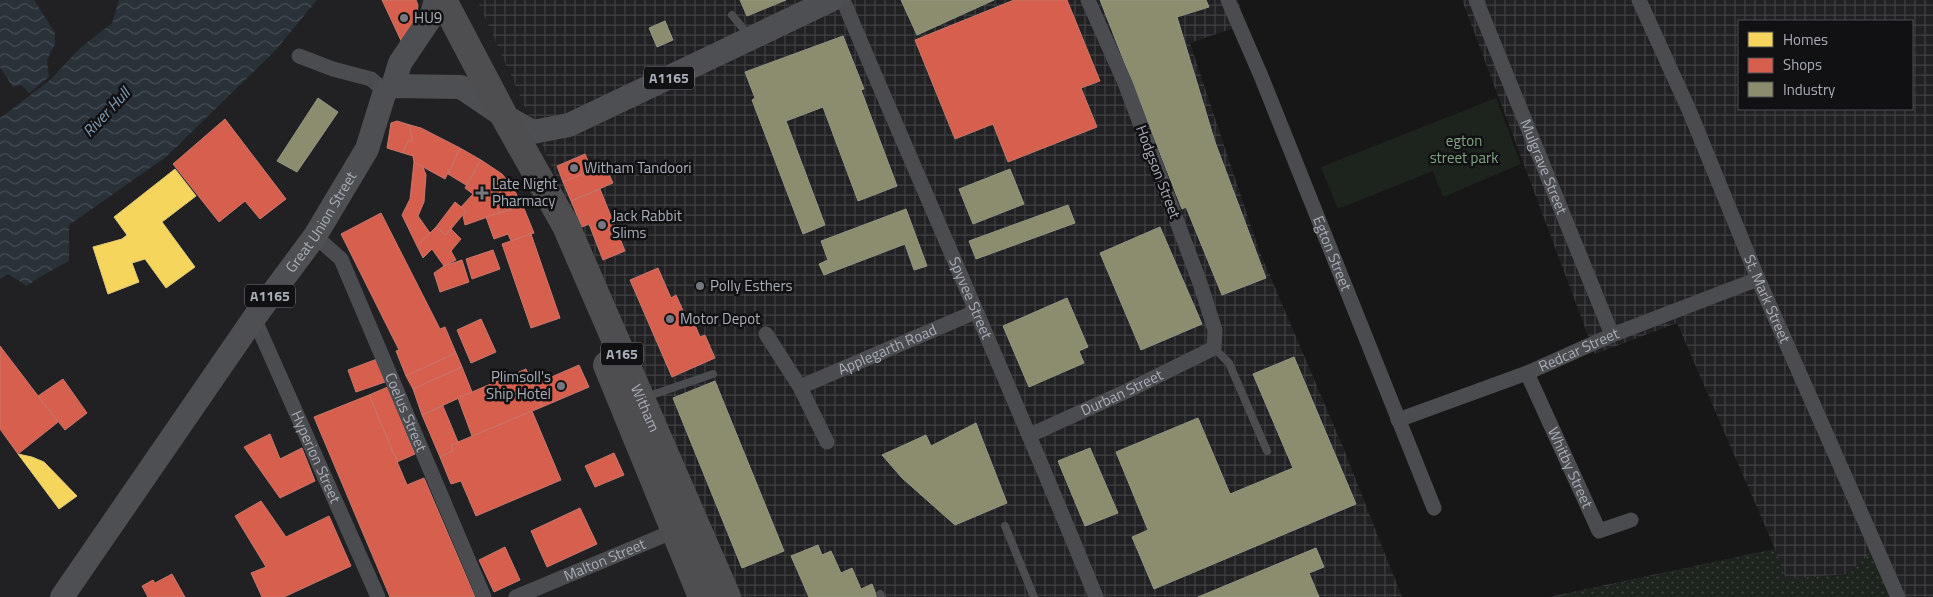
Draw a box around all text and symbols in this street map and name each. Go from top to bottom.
place label: HU9 [414,6,442,29]
marker: HU9 [398,12,410,24]
legend [1738,20,1913,110]
text: Homes [1783,28,1828,51]
text: Shops [1783,53,1822,76]
road number: A1165 [644,66,694,90]
text: Industry [1783,78,1835,101]
water label: River Hull [77,81,136,142]
street label: Mulgrave Street [1515,115,1574,218]
street label: Hodgson Street [1130,122,1187,223]
park label: egton street park [1430,129,1498,169]
place label: Witham Tandoori [584,156,692,179]
marker: Witham Tandoori [568,162,580,174]
street label: Great Union Street [279,166,363,277]
place label: Late Night Pharmacy [492,172,558,212]
marker: Late Night Pharmacy [476,187,488,199]
place label: Jack Rabbit Slims [612,204,683,244]
street label: Egton Street [1307,212,1358,295]
marker: Jack Rabbit Slims [596,219,608,231]
street label: St. Mark Street [1738,251,1797,347]
street label: Spyvee Street [943,253,999,343]
place label: Polly Esthers [710,274,793,297]
marker: Polly Esthers [694,280,706,292]
road number: A1165 [245,284,295,308]
place label: Motor Depot [680,307,761,330]
marker: Motor Depot [664,313,676,325]
street label: Applegarth Road [834,318,940,380]
street label: Redcar Street [1535,321,1623,377]
road number: A165 [601,342,643,366]
street label: Durban Street [1077,363,1167,422]
place label: Plimsoll's Ship Hotel [486,365,551,405]
street label: Coelus Street [379,369,433,456]
marker: Plimsoll's Ship Hotel [555,380,567,392]
street label: Witham [625,381,666,436]
street label: Hyperion Street [286,407,347,507]
street label: Whitby Street [1542,423,1599,512]
street label: Malton Street [560,532,650,587]

